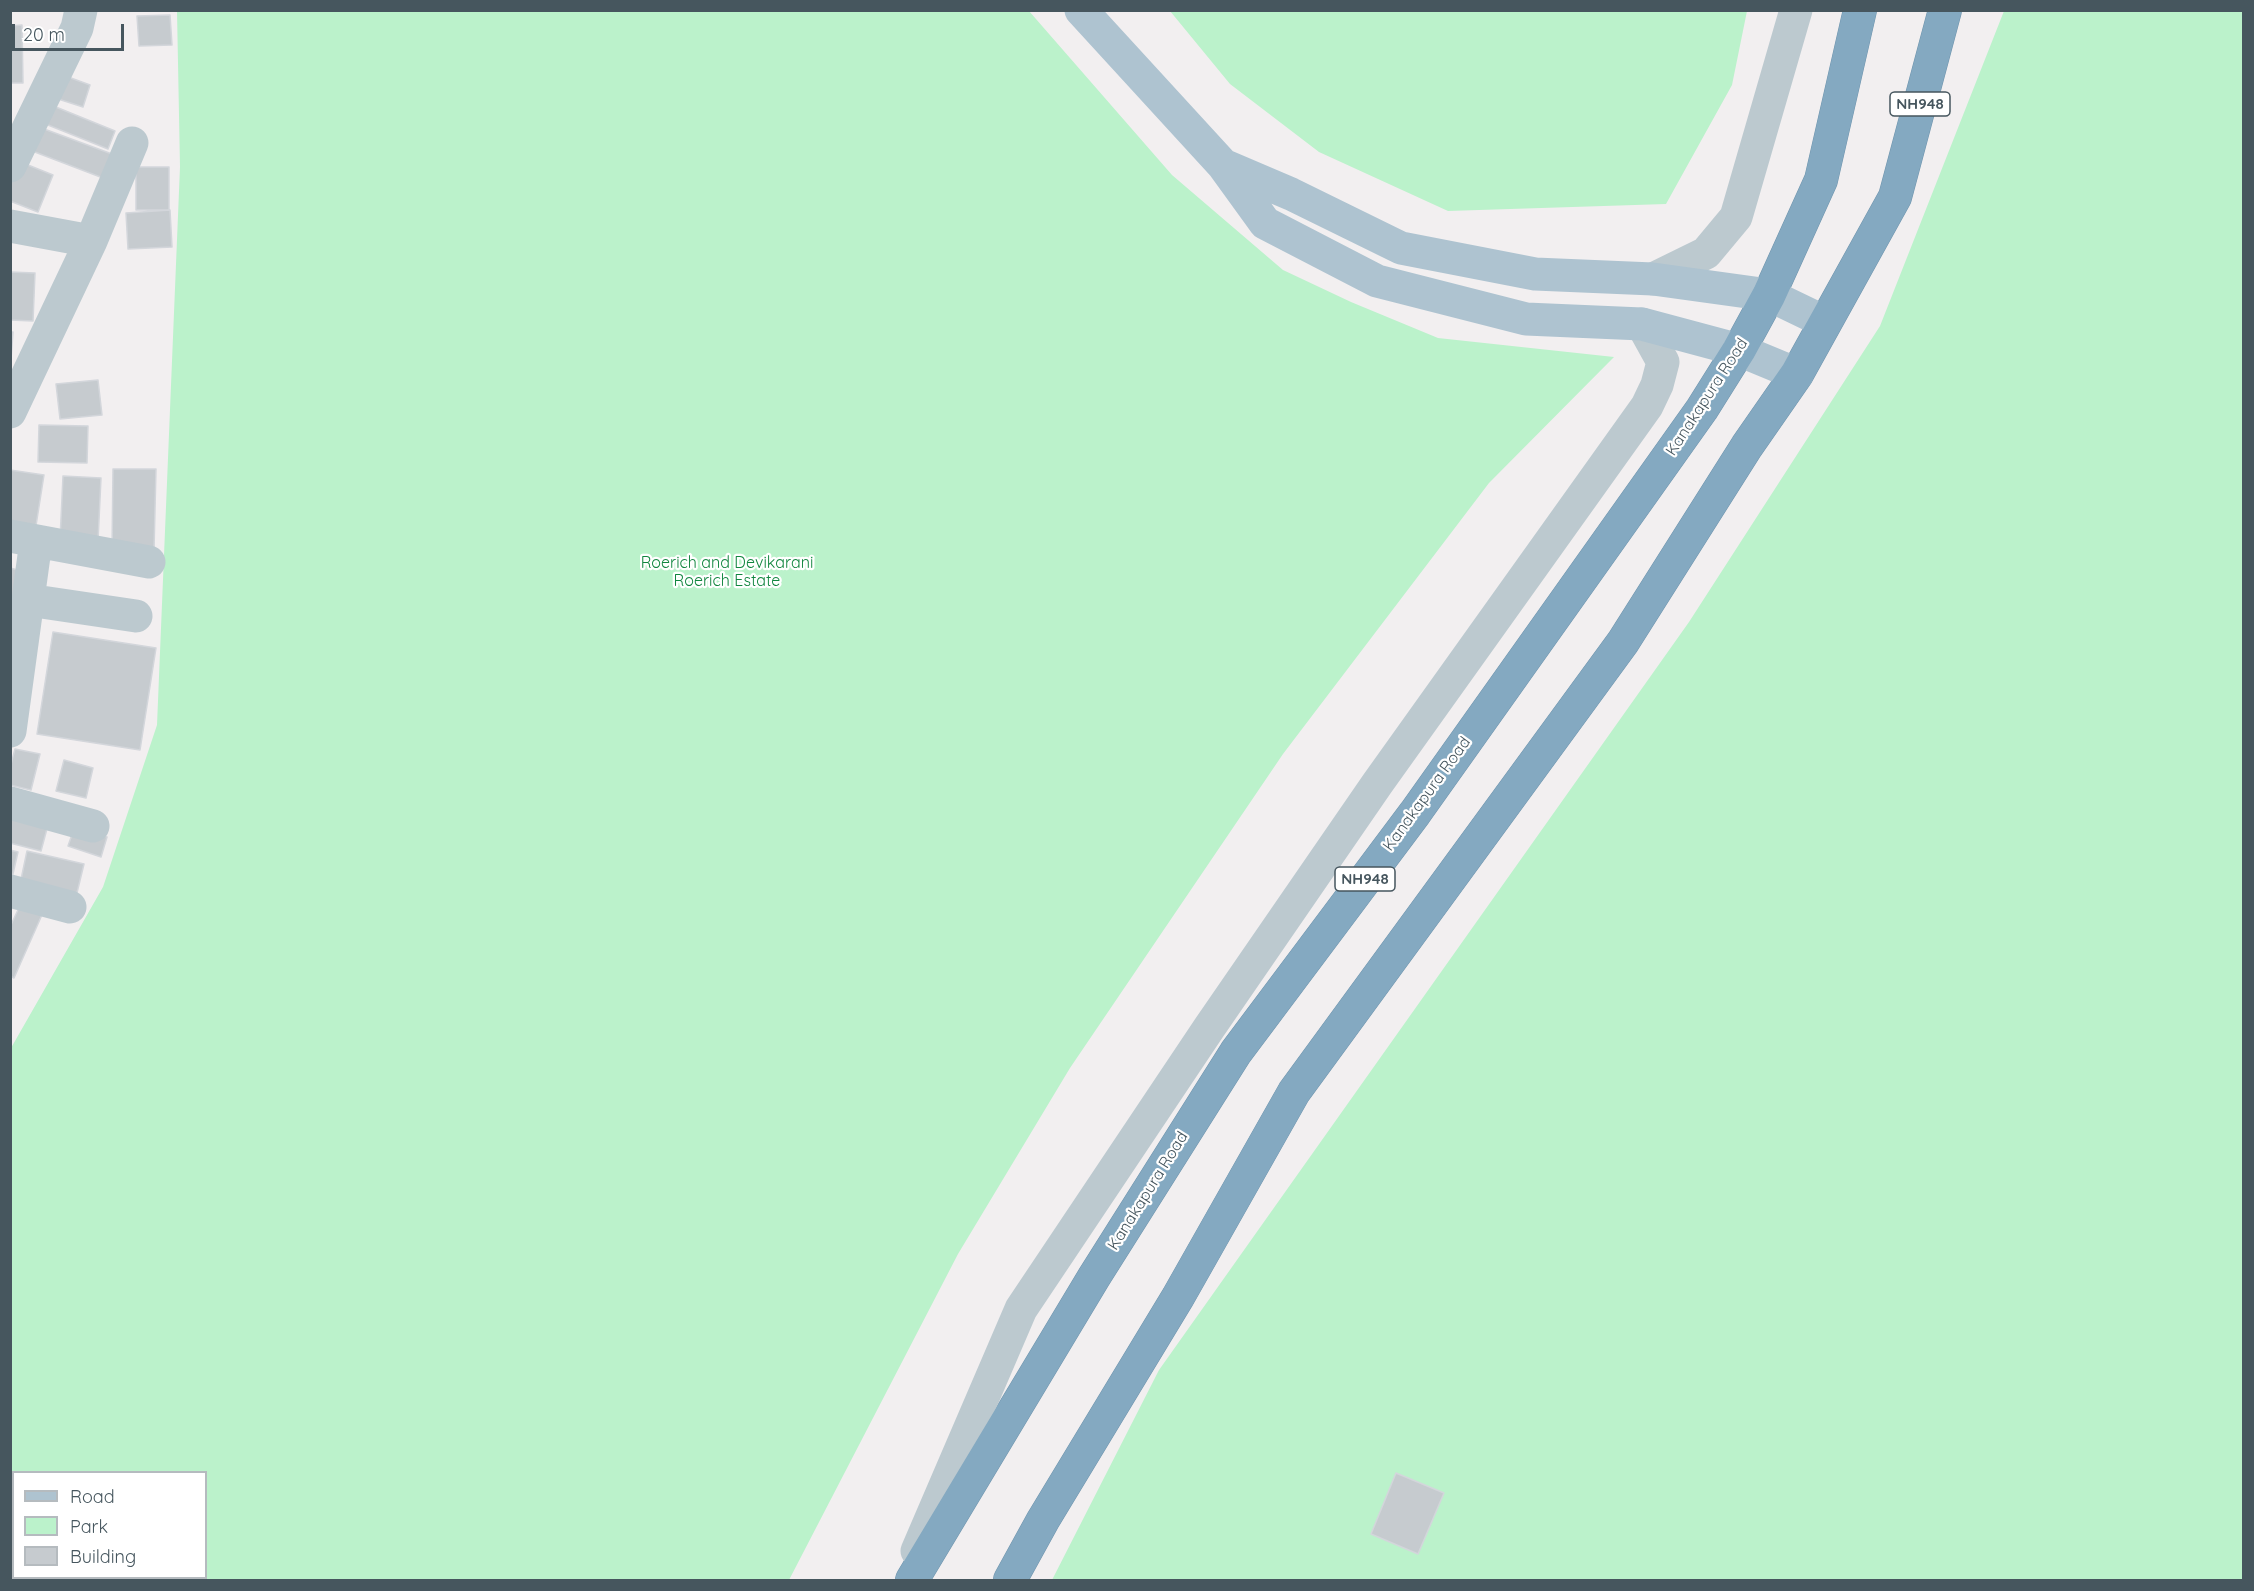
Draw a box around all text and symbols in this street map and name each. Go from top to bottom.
scale bar [15,12,128,50]
text: 20 m [23,23,65,46]
road number: NH948 [1890,92,1950,116]
street label: Kanakapura Road [1662,335,1752,459]
park label: Roerich and Devikarani Roerich Estate [641,553,813,591]
street label: Kanakapura Road [1379,733,1475,855]
road number: NH948 [1335,867,1395,891]
street label: Kanakapura Road [1104,1128,1192,1254]
legend [12,1471,207,1579]
text: Road [70,1485,115,1508]
text: Park [70,1515,108,1538]
text: Building [70,1545,136,1568]

